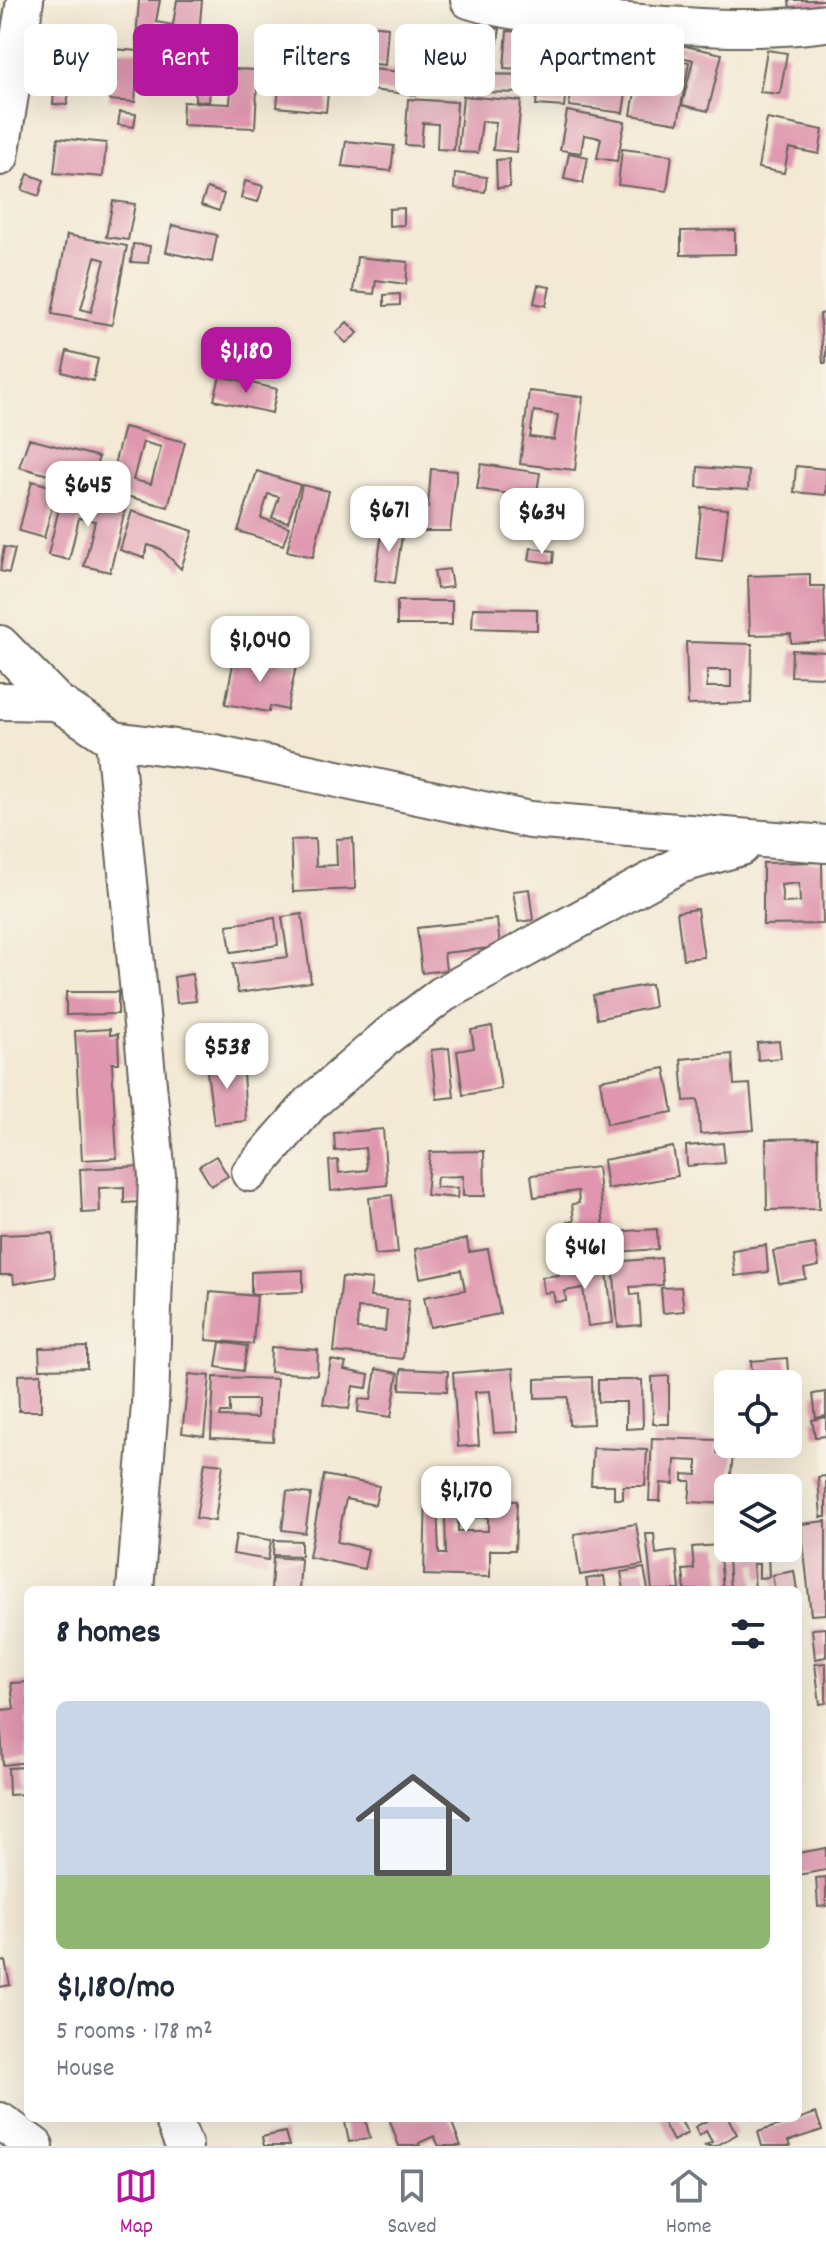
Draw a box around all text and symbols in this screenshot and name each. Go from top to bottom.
chip: Buy [24,24,117,96]
chip: Rent [133,24,238,96]
chip: Filters [254,24,379,96]
chip: New [395,24,495,96]
chip: Apartment [511,24,684,96]
pin: $1,180 [181,327,311,395]
text: $1,180 [219,334,273,371]
pin: $645 [41,461,135,529]
text: $645 [64,468,112,505]
pin: $671 [342,486,436,554]
pin: $634 [495,488,589,556]
text: $671 [368,493,410,530]
text: $634 [518,495,566,532]
pin: $1,040 [195,616,325,684]
text: $1,040 [229,623,291,660]
pin: $538 [180,1023,274,1091]
text: $538 [203,1030,251,1067]
pin: $461 [538,1223,632,1291]
text: $461 [564,1230,606,1267]
map controls [714,1370,802,1562]
button: locate [714,1370,802,1458]
pin: $1,170 [401,1466,531,1534]
text: $1,170 [439,1473,493,1510]
button: layers [714,1474,802,1562]
text: 8 homes [56,1610,161,1659]
icon: filters [726,1612,770,1656]
icon: home [341,1753,485,1897]
text: $1,180/mo [56,1965,175,2014]
text: 5 rooms · 178 m² [56,2014,213,2051]
text: House [56,2051,114,2088]
tab: Map [114,2164,158,2243]
tab: Saved [387,2164,437,2243]
tab: Home [666,2164,711,2243]

